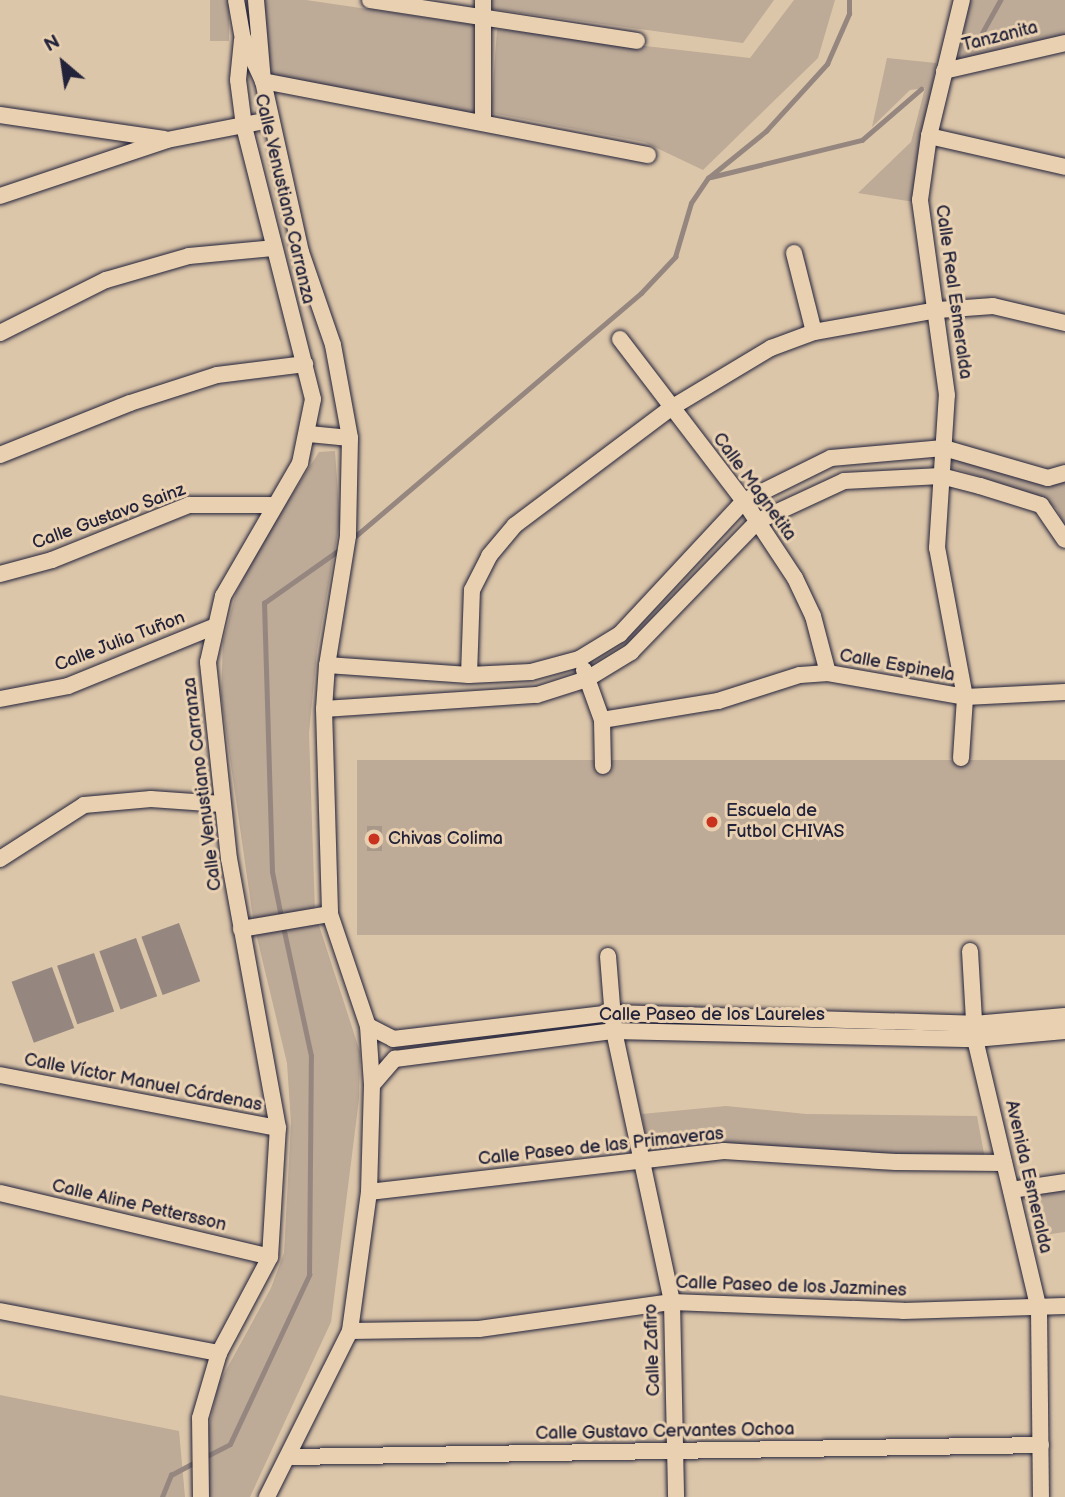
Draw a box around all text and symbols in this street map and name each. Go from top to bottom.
street label: Tanzanita [960,17,1040,57]
north arrow [28,28,98,98]
text: N [41,31,64,58]
street label: Calle Venustiano Carranza [249,92,319,306]
street label: Calle Real Esmeralda [930,203,976,381]
street label: Calle Magnetita [708,429,800,545]
street label: Calle Gustavo Sainz [29,479,189,555]
street label: Calle Julia Tuñon [51,607,189,677]
street label: Calle Espinela [838,645,956,687]
street label: Calle Venustiano Carranza [179,676,227,892]
place label: Escuela de Futbol CHIVAS [726,801,844,844]
marker: Escuela de Futbol CHIVAS [704,814,720,830]
place label: Chivas Colima [388,828,503,850]
marker: Chivas Colima [366,831,382,847]
street label: Calle Paseo de los Laureles [599,1004,825,1026]
street label: Calle Víctor Manuel Cárdenas [22,1049,264,1117]
street label: Avenida Esmeralda [1000,1098,1056,1256]
street label: Calle Paseo de las Primaveras [477,1123,725,1171]
street label: Calle Aline Pettersson [50,1175,228,1237]
street label: Calle Paseo de los Jazmines [675,1272,907,1302]
street label: Calle Zafiro [641,1303,665,1397]
street label: Calle Gustavo Cervantes Ochoa [535,1419,795,1445]

